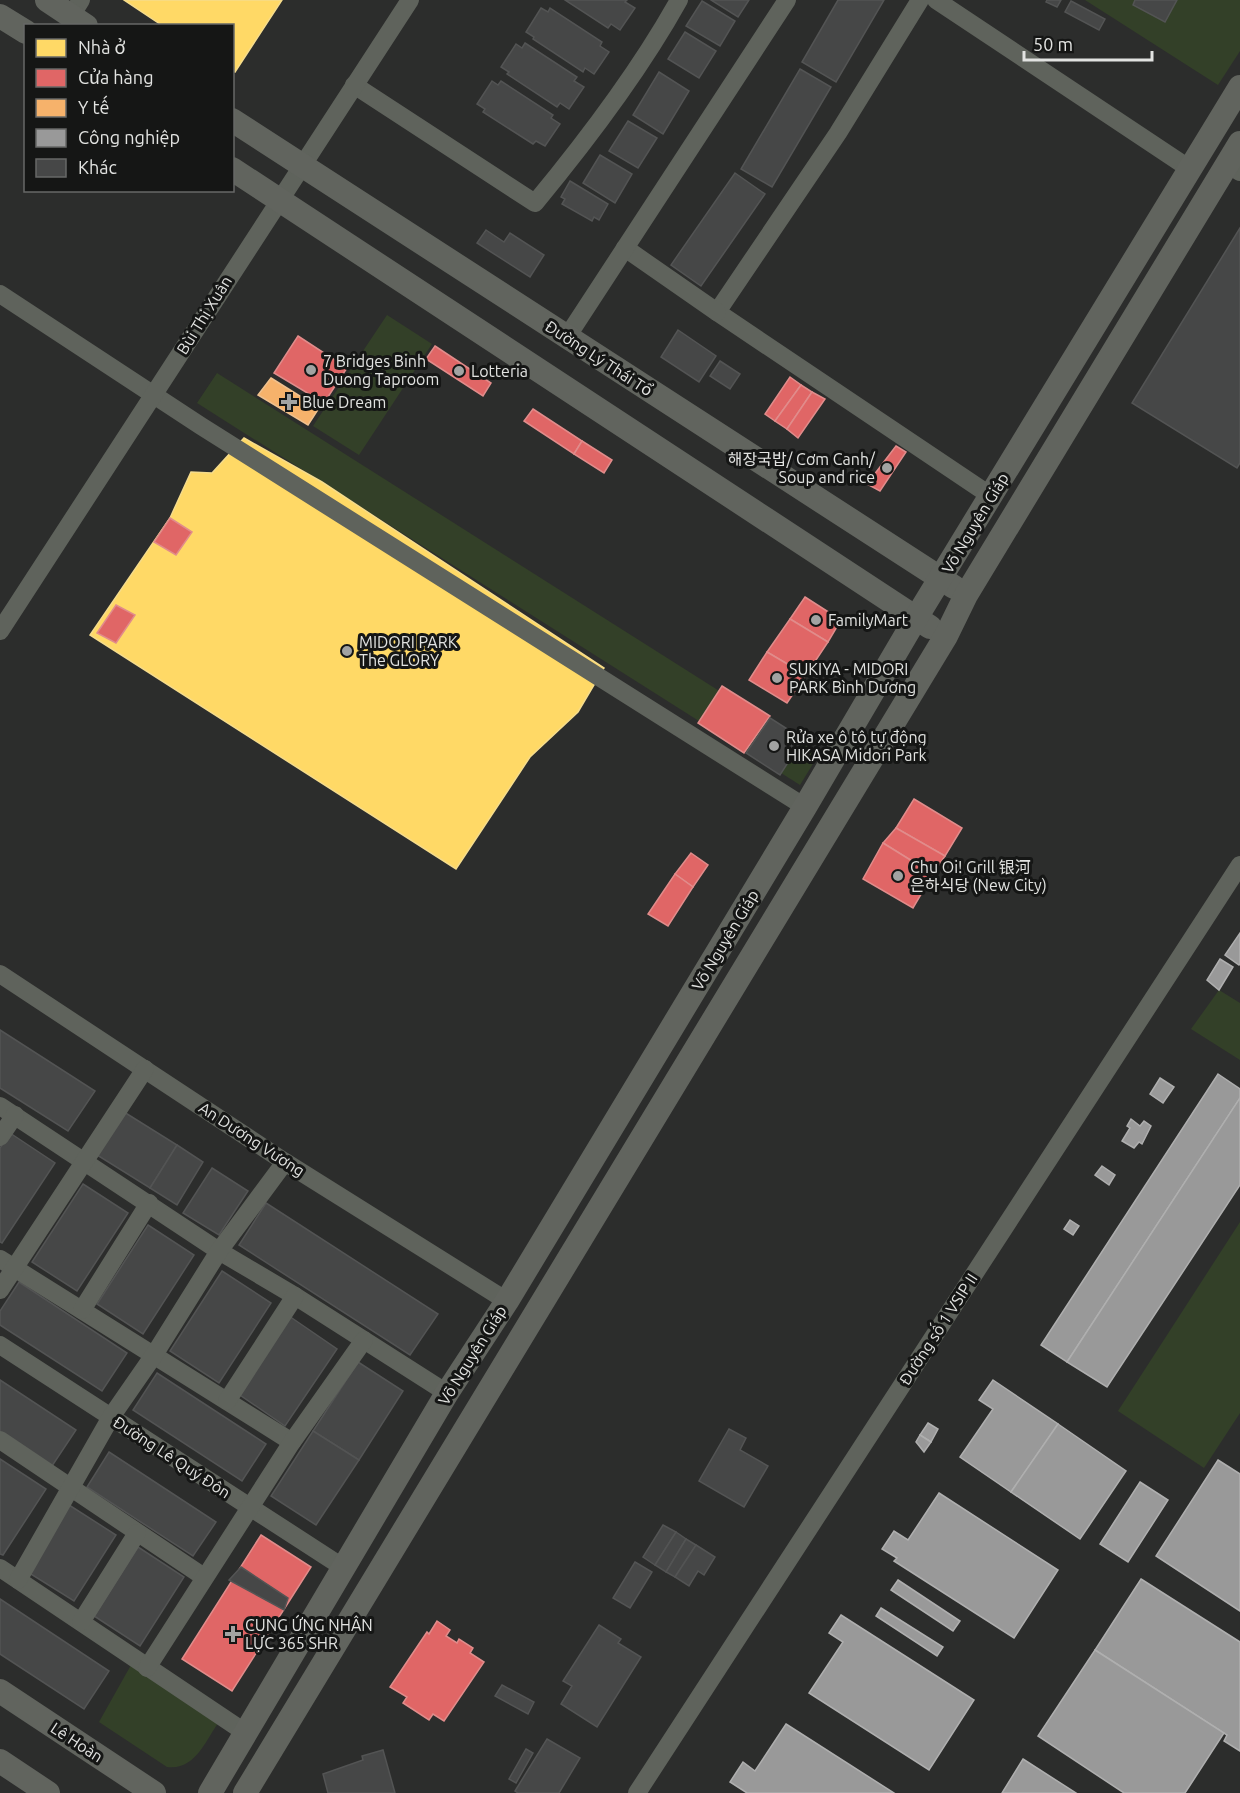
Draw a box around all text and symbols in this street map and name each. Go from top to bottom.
legend [24,24,234,192]
scale bar [1024,24,1152,62]
text: 50 m [1033,34,1073,54]
text: Nhà ở [78,37,126,57]
text: Cửa hàng [78,67,154,87]
text: Y tế [78,95,110,117]
text: Công nghiệp [78,127,180,147]
text: Khác [78,157,117,177]
street label: Bùi Thị Xuân [173,273,235,357]
street label: Đường Lý Thái Tổ [542,317,656,399]
place label: 7 Bridges Binh Duong Taproom [323,352,439,388]
place label: Lotteria [471,362,528,380]
marker: 7 Bridges Binh Duong Taproom [304,363,318,377]
marker: Lotteria [452,364,466,378]
marker: Blue Dream [280,393,298,411]
place label: Blue Dream [302,393,386,411]
place label: 해장국밥/ Cơm Canh/ Soup and rice [728,450,876,486]
marker: 해장국밥/ Cơm Canh/ Soup and rice [880,461,894,475]
street label: Võ Nguyên Giáp [938,470,1012,576]
place label: FamilyMart [828,611,909,629]
marker: FamilyMart [809,613,823,627]
place label: MIDORI PARK The GLORY [359,633,458,669]
marker: MIDORI PARK The GLORY [340,644,354,658]
place label: SUKIYA - MIDORI PARK Bình Dương [789,660,916,696]
marker: SUKIYA - MIDORI PARK Bình Dương [770,671,784,685]
place label: Rửa xe ô tô tự động HIKASA Midori Park [786,728,927,764]
marker: Rửa xe ô tô tự động HIKASA Midori Park [767,739,781,753]
place label: Chu Oi! Grill 银河 은하식당 (New City) [910,858,1047,895]
marker: Chu Oi! Grill 银河 은하식당 (New City) [891,869,905,883]
street label: Võ Nguyên Giáp [688,887,762,993]
street label: An Dương Vương [196,1098,308,1180]
street label: Đường số 1 VSIP II [893,1268,981,1388]
street label: Võ Nguyên Giáp [434,1302,510,1408]
street label: Đường Lê Quý Đôn [110,1412,234,1502]
place label: CUNG ỨNG NHÂN LỰC 365 SHR [245,1614,373,1652]
marker: CUNG ỨNG NHÂN LỰC 365 SHR [226,1627,240,1641]
street label: Lê Hoàn [48,1719,106,1765]

